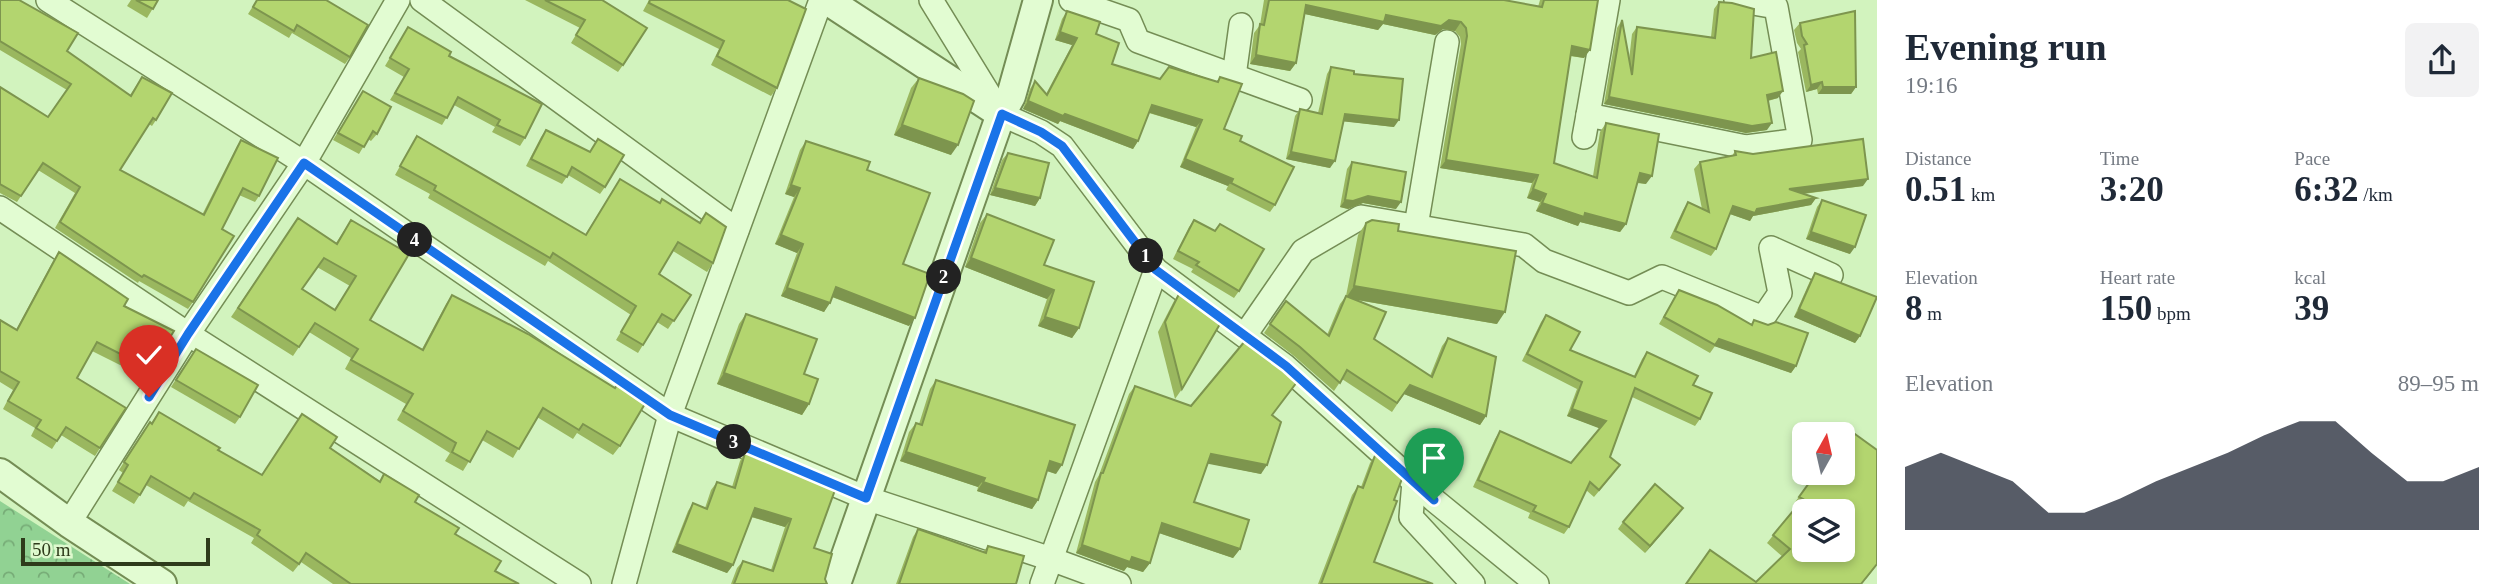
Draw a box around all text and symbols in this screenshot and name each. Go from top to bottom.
button: share [2405,23,2479,97]
text: Evening run [1905,26,2107,68]
text: 19:16 [1905,73,1957,98]
text: Distance [1905,148,1971,169]
text: Time [2100,148,2139,169]
text: Pace [2294,148,2330,169]
text: 0.51 [1905,170,1966,209]
text: 3:20 [2100,170,2164,209]
text: 6:32 [2294,170,2358,209]
text: km [1966,184,1995,205]
text: /km [2358,184,2393,205]
pin: 4 [398,222,432,258]
text: 4 [410,229,419,250]
pin: 1 [1128,238,1164,274]
text: 1 [1141,245,1150,266]
pin: 2 [926,260,962,294]
text: 2 [939,266,948,287]
text: Elevation [1905,267,1978,288]
text: Heart rate [2100,267,2175,288]
text: kcal [2294,267,2326,288]
text: 8 [1905,289,1923,328]
text: 150 [2100,289,2152,328]
text: 39 [2294,289,2329,328]
text: m [1923,303,1942,324]
text: bpm [2152,303,2191,324]
pin [119,325,179,397]
icon: check [130,336,168,374]
text: Elevation [1905,371,1993,396]
text: 89–95 m [2398,371,2479,396]
north arrow [1792,422,1855,485]
map controls [1792,422,1855,562]
pin: 3 [716,424,752,460]
pin [1404,428,1464,500]
text: 3 [729,431,738,452]
icon: arrive [1415,439,1453,477]
button: layers [1792,499,1855,562]
scale bar [21,535,210,567]
text: 50 m [32,539,71,560]

